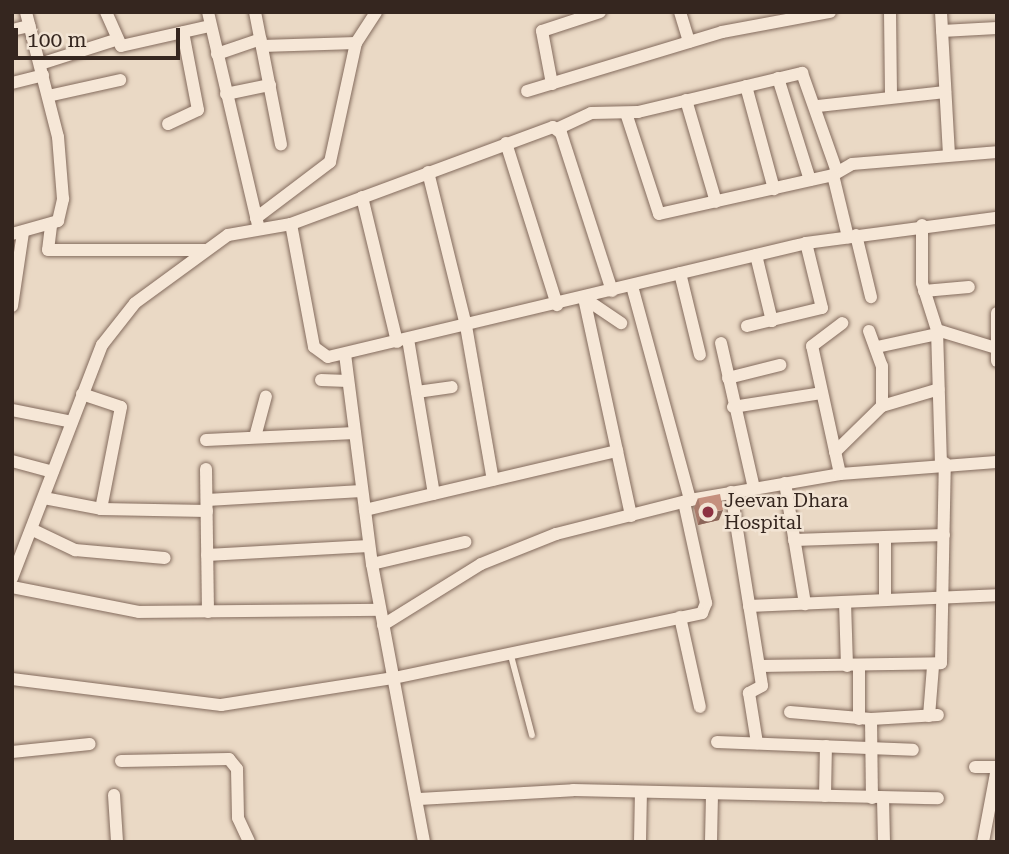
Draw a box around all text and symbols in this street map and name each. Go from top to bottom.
scale bar [18,14,184,58]
text: 100 m [27,28,87,52]
place label: Jeevan Dhara Hospital [724,490,848,534]
marker: Jeevan Dhara Hospital [698,502,718,522]

